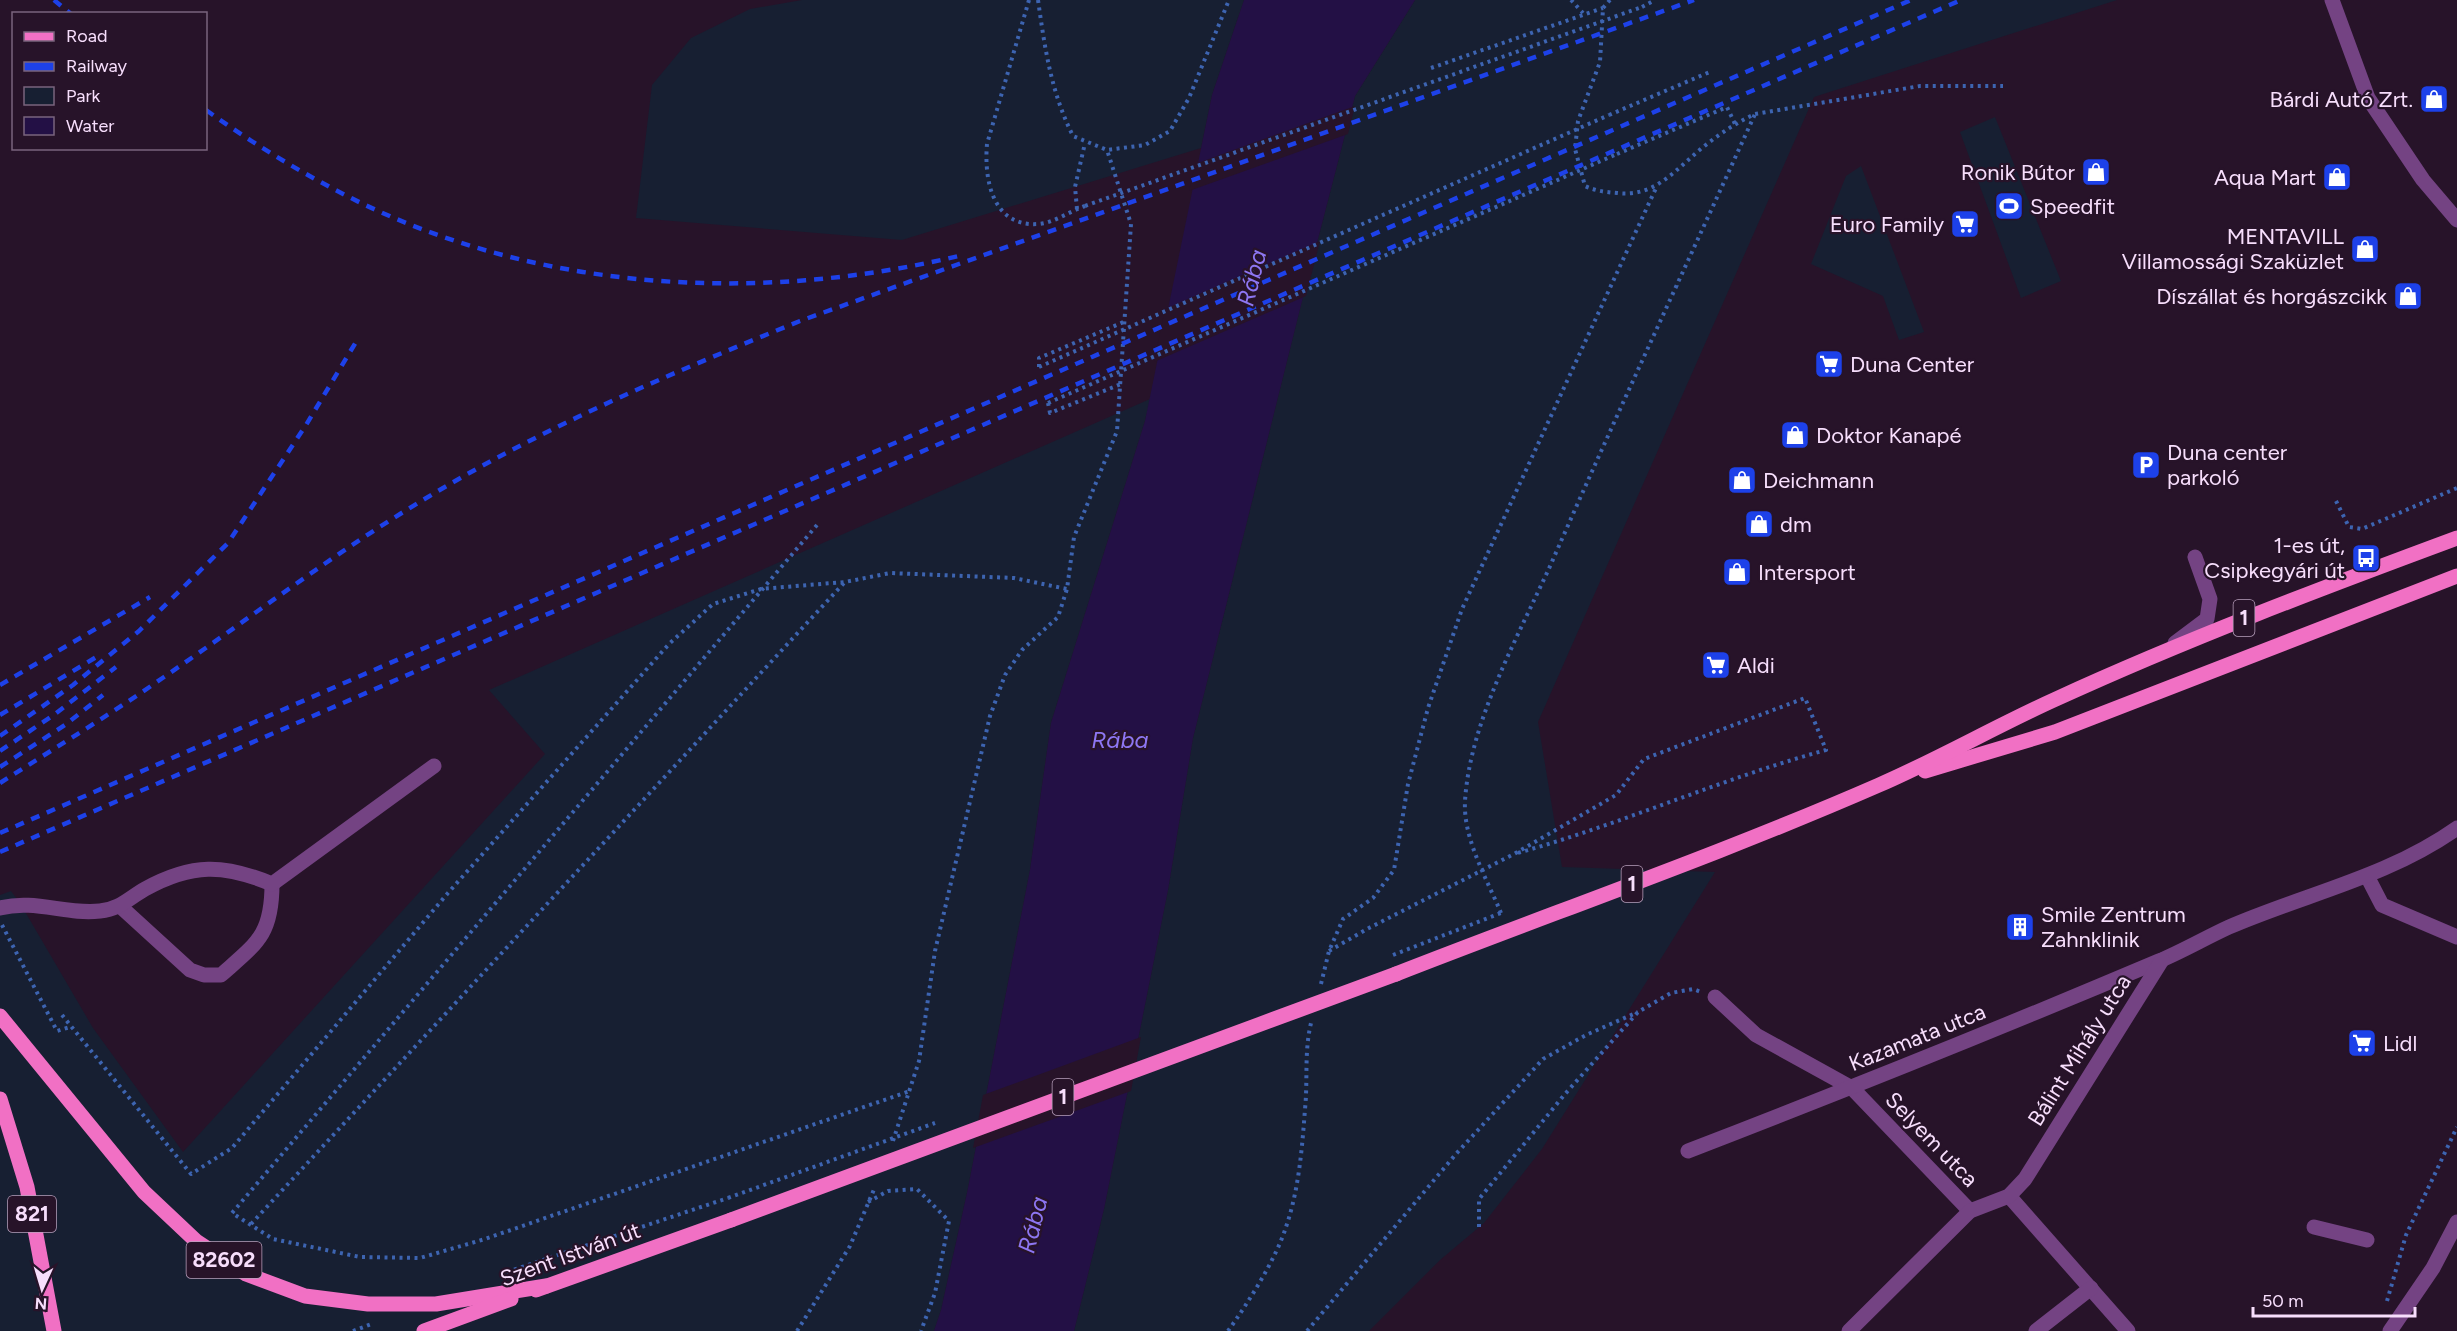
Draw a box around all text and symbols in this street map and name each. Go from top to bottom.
legend [12,12,207,150]
text: Road [66,25,107,47]
text: Railway [66,55,128,77]
shop icon: Bárdi Autó Zrt. [2418,83,2450,115]
text: Park [66,85,101,107]
place label: Bárdi Autó Zrt. [2269,86,2413,113]
text: Water [66,115,114,137]
shop icon: Ronik Bútor [2080,156,2112,188]
place label: Ronik Bútor [1961,159,2076,186]
shop icon: Aqua Mart [2321,161,2353,193]
place label: Aqua Mart [2214,164,2316,191]
sports icon: Speedfit [1993,190,2025,222]
place label: Speedfit [2030,193,2115,220]
supermarket icon: Euro Family [1949,208,1981,240]
place label: Euro Family [1830,211,1944,238]
place label: MENTAVILL Villamossági Szaküzlet [2122,223,2345,275]
shop icon: MENTAVILL Villamossági Szaküzlet [2349,233,2381,265]
water label: Rába [1231,247,1273,309]
shop icon: Díszállat és horgászcikk [2392,280,2424,312]
place label: Díszállat és horgászcikk [2156,283,2387,310]
supermarket icon: Duna Center [1813,348,1845,380]
place label: Duna Center [1850,351,1975,378]
shop icon: Doktor Kanapé [1779,419,1811,451]
place label: Doktor Kanapé [1816,422,1961,449]
place label: Duna center parkoló [2167,439,2288,491]
parking icon: Duna center parkoló [2130,449,2162,481]
shop icon: Deichmann [1726,464,1758,496]
place label: Deichmann [1763,467,1874,494]
shop icon: dm [1743,508,1775,540]
place label: dm [1780,511,1812,538]
place label: 1-es út, Csipkegyári út [2204,532,2345,584]
bus stop icon: 1-es út, Csipkegyári út [2350,542,2382,574]
shop icon: Intersport [1721,556,1753,588]
place label: Intersport [1758,559,1856,586]
road number: 1 [2234,600,2254,636]
supermarket icon: Aldi [1700,649,1732,681]
place label: Aldi [1737,652,1775,679]
water label: Rába [1091,725,1149,754]
road number: 1 [1622,866,1642,902]
place label: Smile Zentrum Zahnklinik [2041,901,2186,953]
building icon: Smile Zentrum Zahnklinik [2004,911,2036,943]
street label: Bálint Mihály utca [2022,970,2137,1131]
street label: Kazamata utca [1845,998,1989,1077]
supermarket icon: Lidl [2346,1027,2378,1059]
place label: Lidl [2383,1030,2417,1057]
road number: 1 [1052,1079,1074,1115]
street label: Selyem utca [1880,1086,1984,1192]
water label: Rába [1012,1194,1054,1256]
road number: 821 [8,1196,56,1232]
street label: Szent István út [496,1217,644,1292]
road number: 82602 [186,1242,262,1278]
north arrow [12,1259,72,1319]
scale bar [2253,1280,2415,1318]
text: 50 m [2262,1290,2304,1312]
text: N [34,1294,48,1313]

